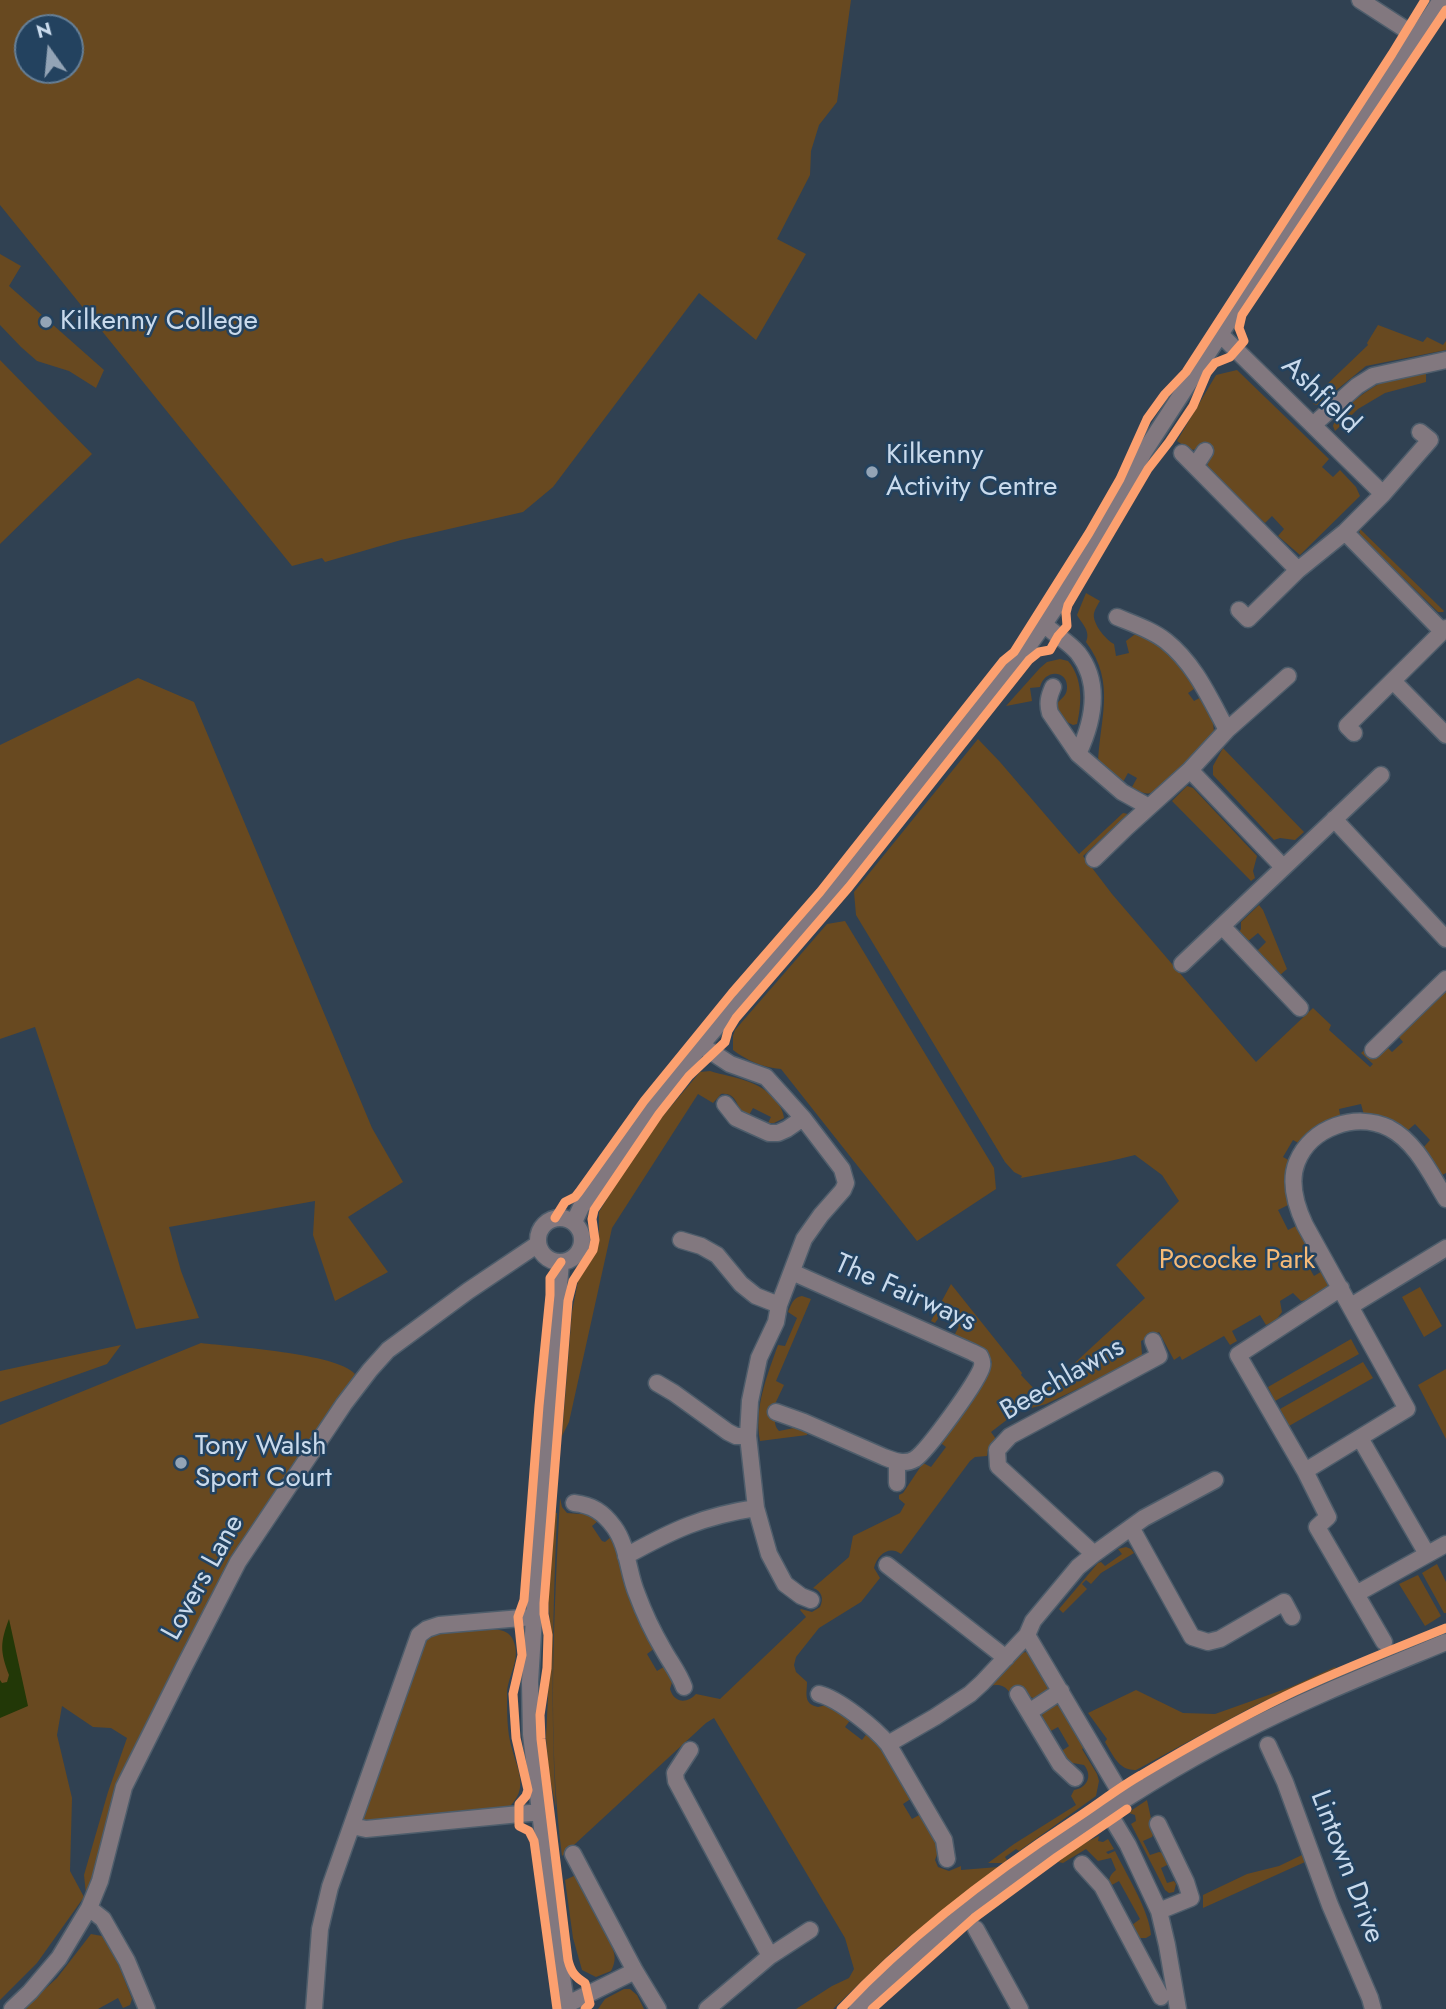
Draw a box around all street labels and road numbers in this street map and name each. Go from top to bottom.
street label: Ashfield [1274,350,1366,442]
street label: The Fairways [829,1248,981,1340]
street label: Beechlawns [995,1331,1131,1429]
street label: Lovers Lane [156,1509,252,1647]
street label: Lintown Drive [1302,1786,1390,1948]

